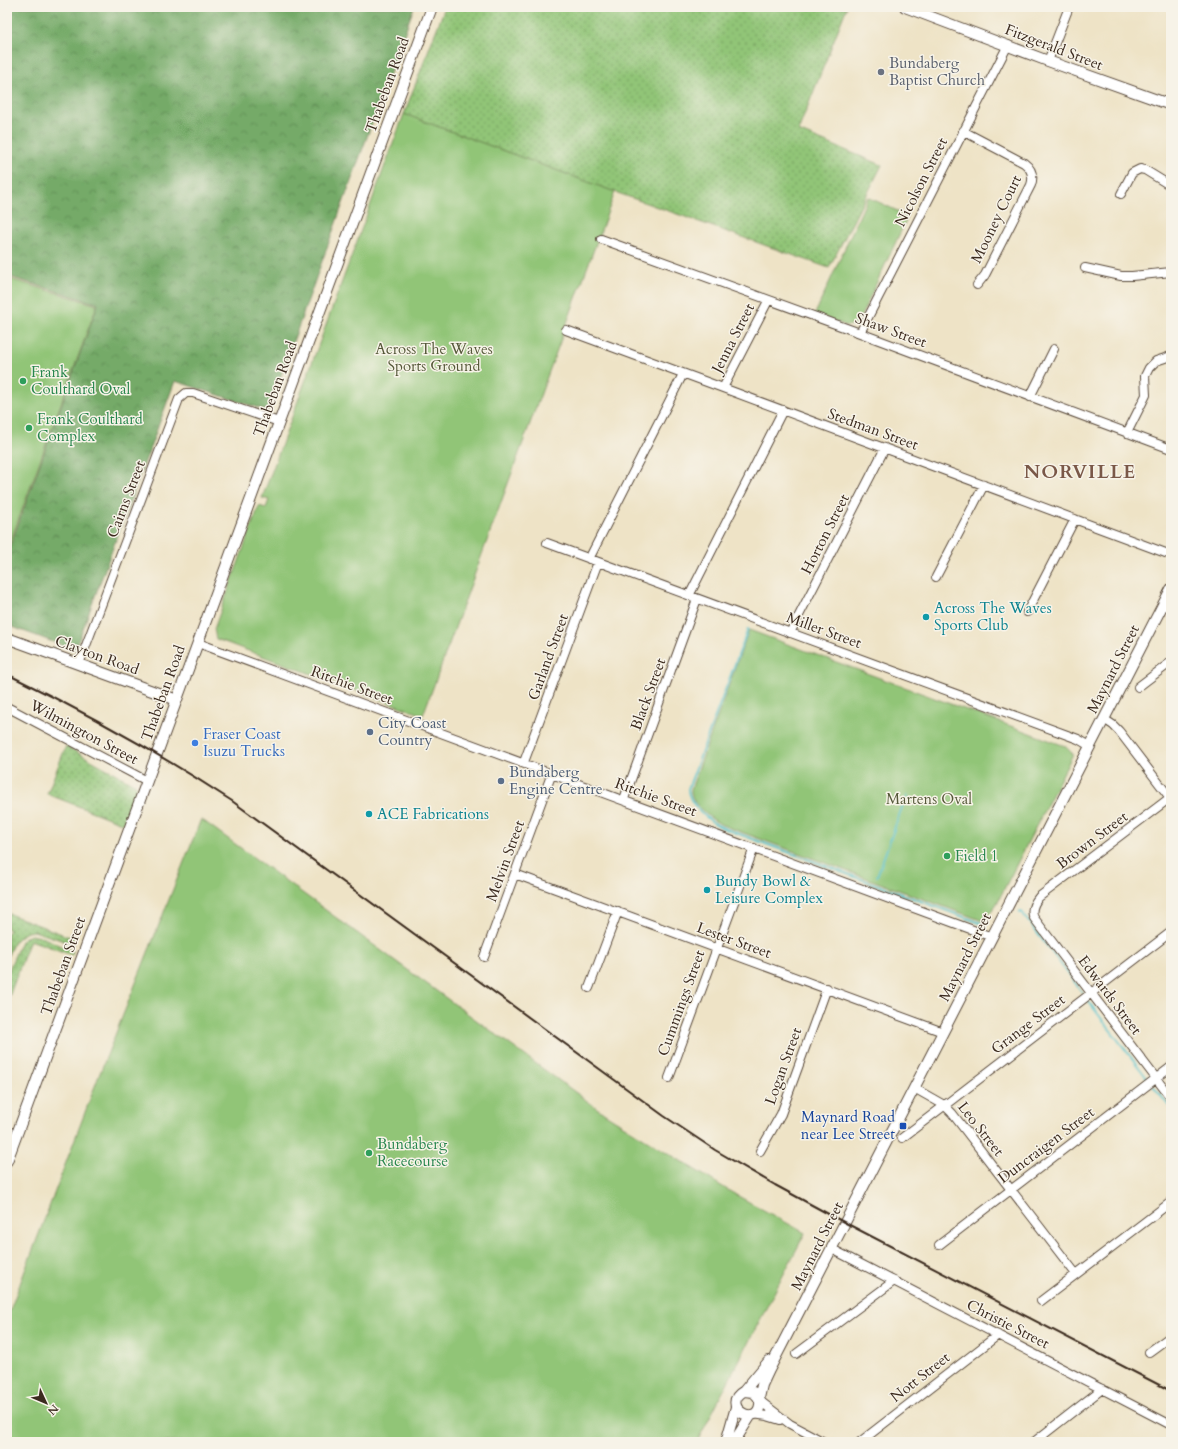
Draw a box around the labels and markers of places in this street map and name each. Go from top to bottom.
place label: Bundaberg Baptist Church [889,53,986,90]
marker: Bundaberg Baptist Church [876,67,886,77]
place label: Frank Coulthard Oval [31,362,131,399]
marker: Frank Coulthard Oval [18,376,28,386]
place label: Frank Coulthard Complex [37,409,143,446]
marker: Frank Coulthard Complex [24,423,34,433]
place label: Across The Waves Sports Club [934,598,1052,635]
marker: Across The Waves Sports Club [921,612,931,622]
place label: City Coast Country [378,713,446,750]
place label: Fraser Coast Isuzu Trucks [203,724,285,761]
marker: City Coast Country [365,727,375,737]
marker: Fraser Coast Isuzu Trucks [190,738,200,748]
place label: Bundaberg Engine Centre [509,762,603,799]
marker: Bundaberg Engine Centre [496,776,506,786]
place label: ACE Fabrications [377,804,489,824]
marker: ACE Fabrications [364,809,374,819]
place label: Field 1 [955,846,998,866]
marker: Field 1 [942,851,952,861]
place label: Bundy Bowl & Leisure Complex [715,871,824,908]
marker: Bundy Bowl & Leisure Complex [702,885,712,895]
place label: Maynard Road near Lee Street [801,1107,895,1144]
marker: Maynard Road near Lee Street [898,1121,908,1131]
place label: Bundaberg Racecourse [377,1134,448,1171]
marker: Bundaberg Racecourse [364,1148,374,1158]

